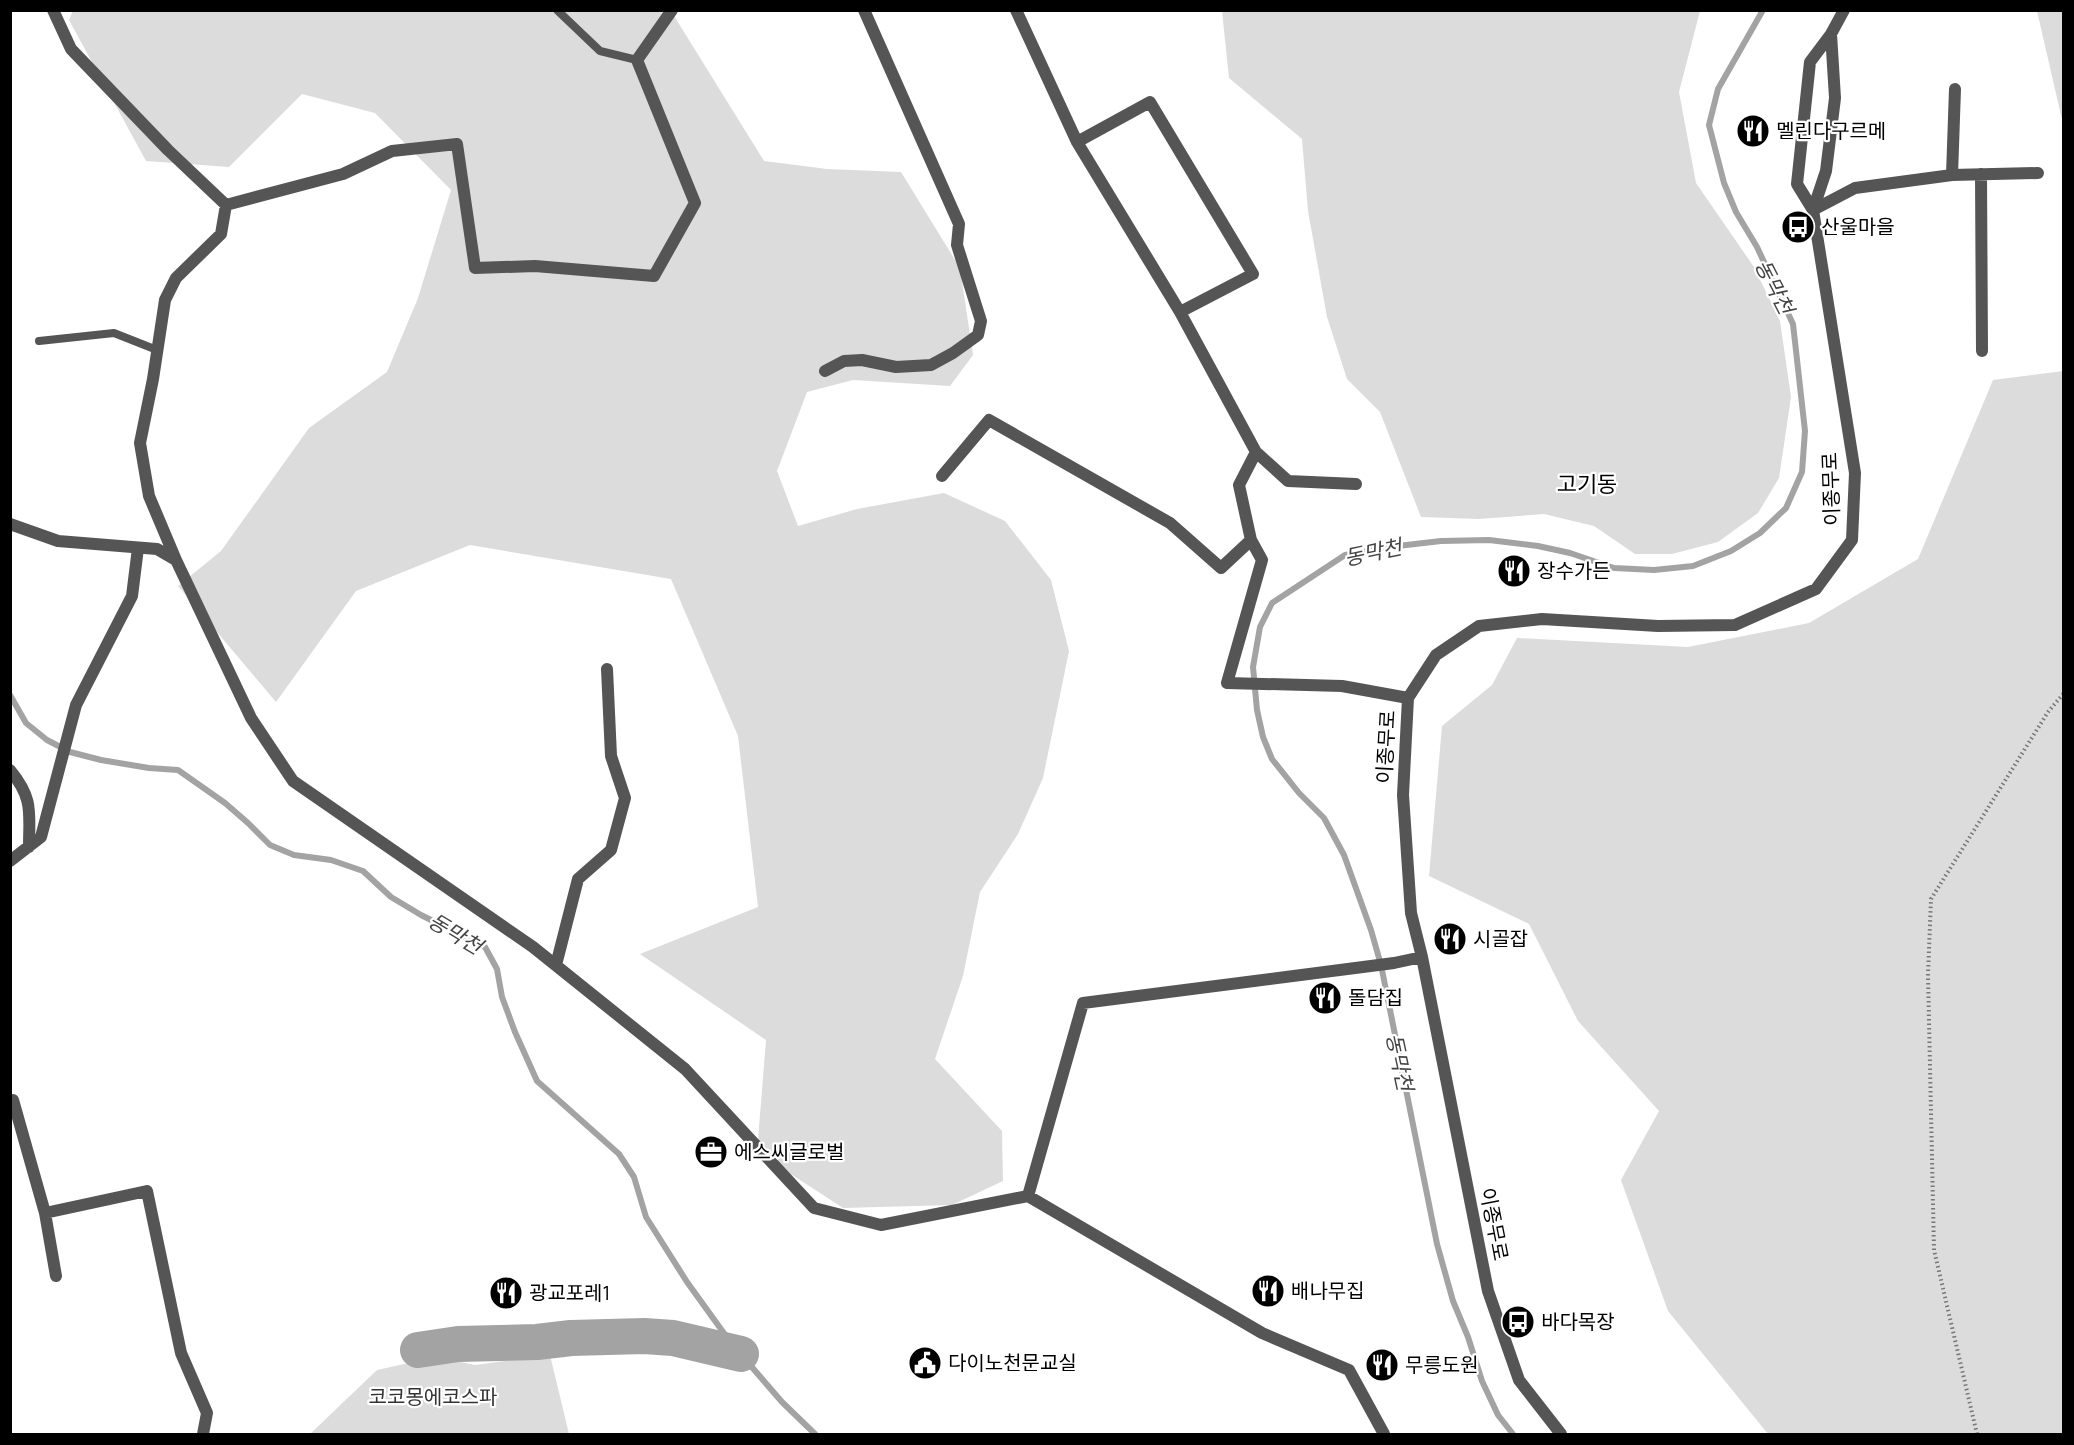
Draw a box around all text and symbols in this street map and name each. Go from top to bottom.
restaurant icon: 멜린다구르메 [1735,113,1771,149]
place label: 멜린다구르메 [1776,117,1886,144]
bus stop icon: 산울마을 [1780,209,1816,245]
place label: 산울마을 [1821,213,1895,240]
water label: 동막천 [1749,254,1802,321]
street label: 이종무로 [1816,452,1845,526]
district label: 고기동 [1557,469,1617,499]
water label: 동막천 [1342,532,1407,572]
restaurant icon: 장수가든 [1496,553,1532,589]
place label: 장수가든 [1537,557,1611,584]
street label: 이종무로 [1370,710,1401,784]
water label: 동막천 [423,906,490,961]
restaurant icon: 시골잡 [1432,921,1468,957]
place label: 시골잡 [1473,925,1528,952]
restaurant icon: 돌담집 [1307,980,1343,1016]
place label: 돌담집 [1348,984,1403,1011]
water label: 동막천 [1380,1031,1420,1096]
office icon: 에스씨글로벌 [693,1134,729,1170]
place label: 에스씨글로벌 [734,1138,844,1165]
street label: 이종무로 [1474,1185,1515,1263]
restaurant icon: 배나무집 [1250,1273,1286,1309]
restaurant icon: 광교포레1 [488,1275,524,1311]
place label: 배나무집 [1291,1277,1365,1304]
place label: 광교포레1 [529,1279,610,1306]
bus stop icon: 바다목장 [1500,1304,1536,1340]
place label: 바다목장 [1541,1308,1615,1335]
public building icon: 다이노천문교실 [907,1345,943,1381]
restaurant icon: 무릉도원 [1364,1347,1400,1383]
place label: 다이노천문교실 [948,1349,1077,1376]
place label: 무릉도원 [1405,1351,1479,1378]
park label: 코코몽에코스파 [369,1383,497,1410]

